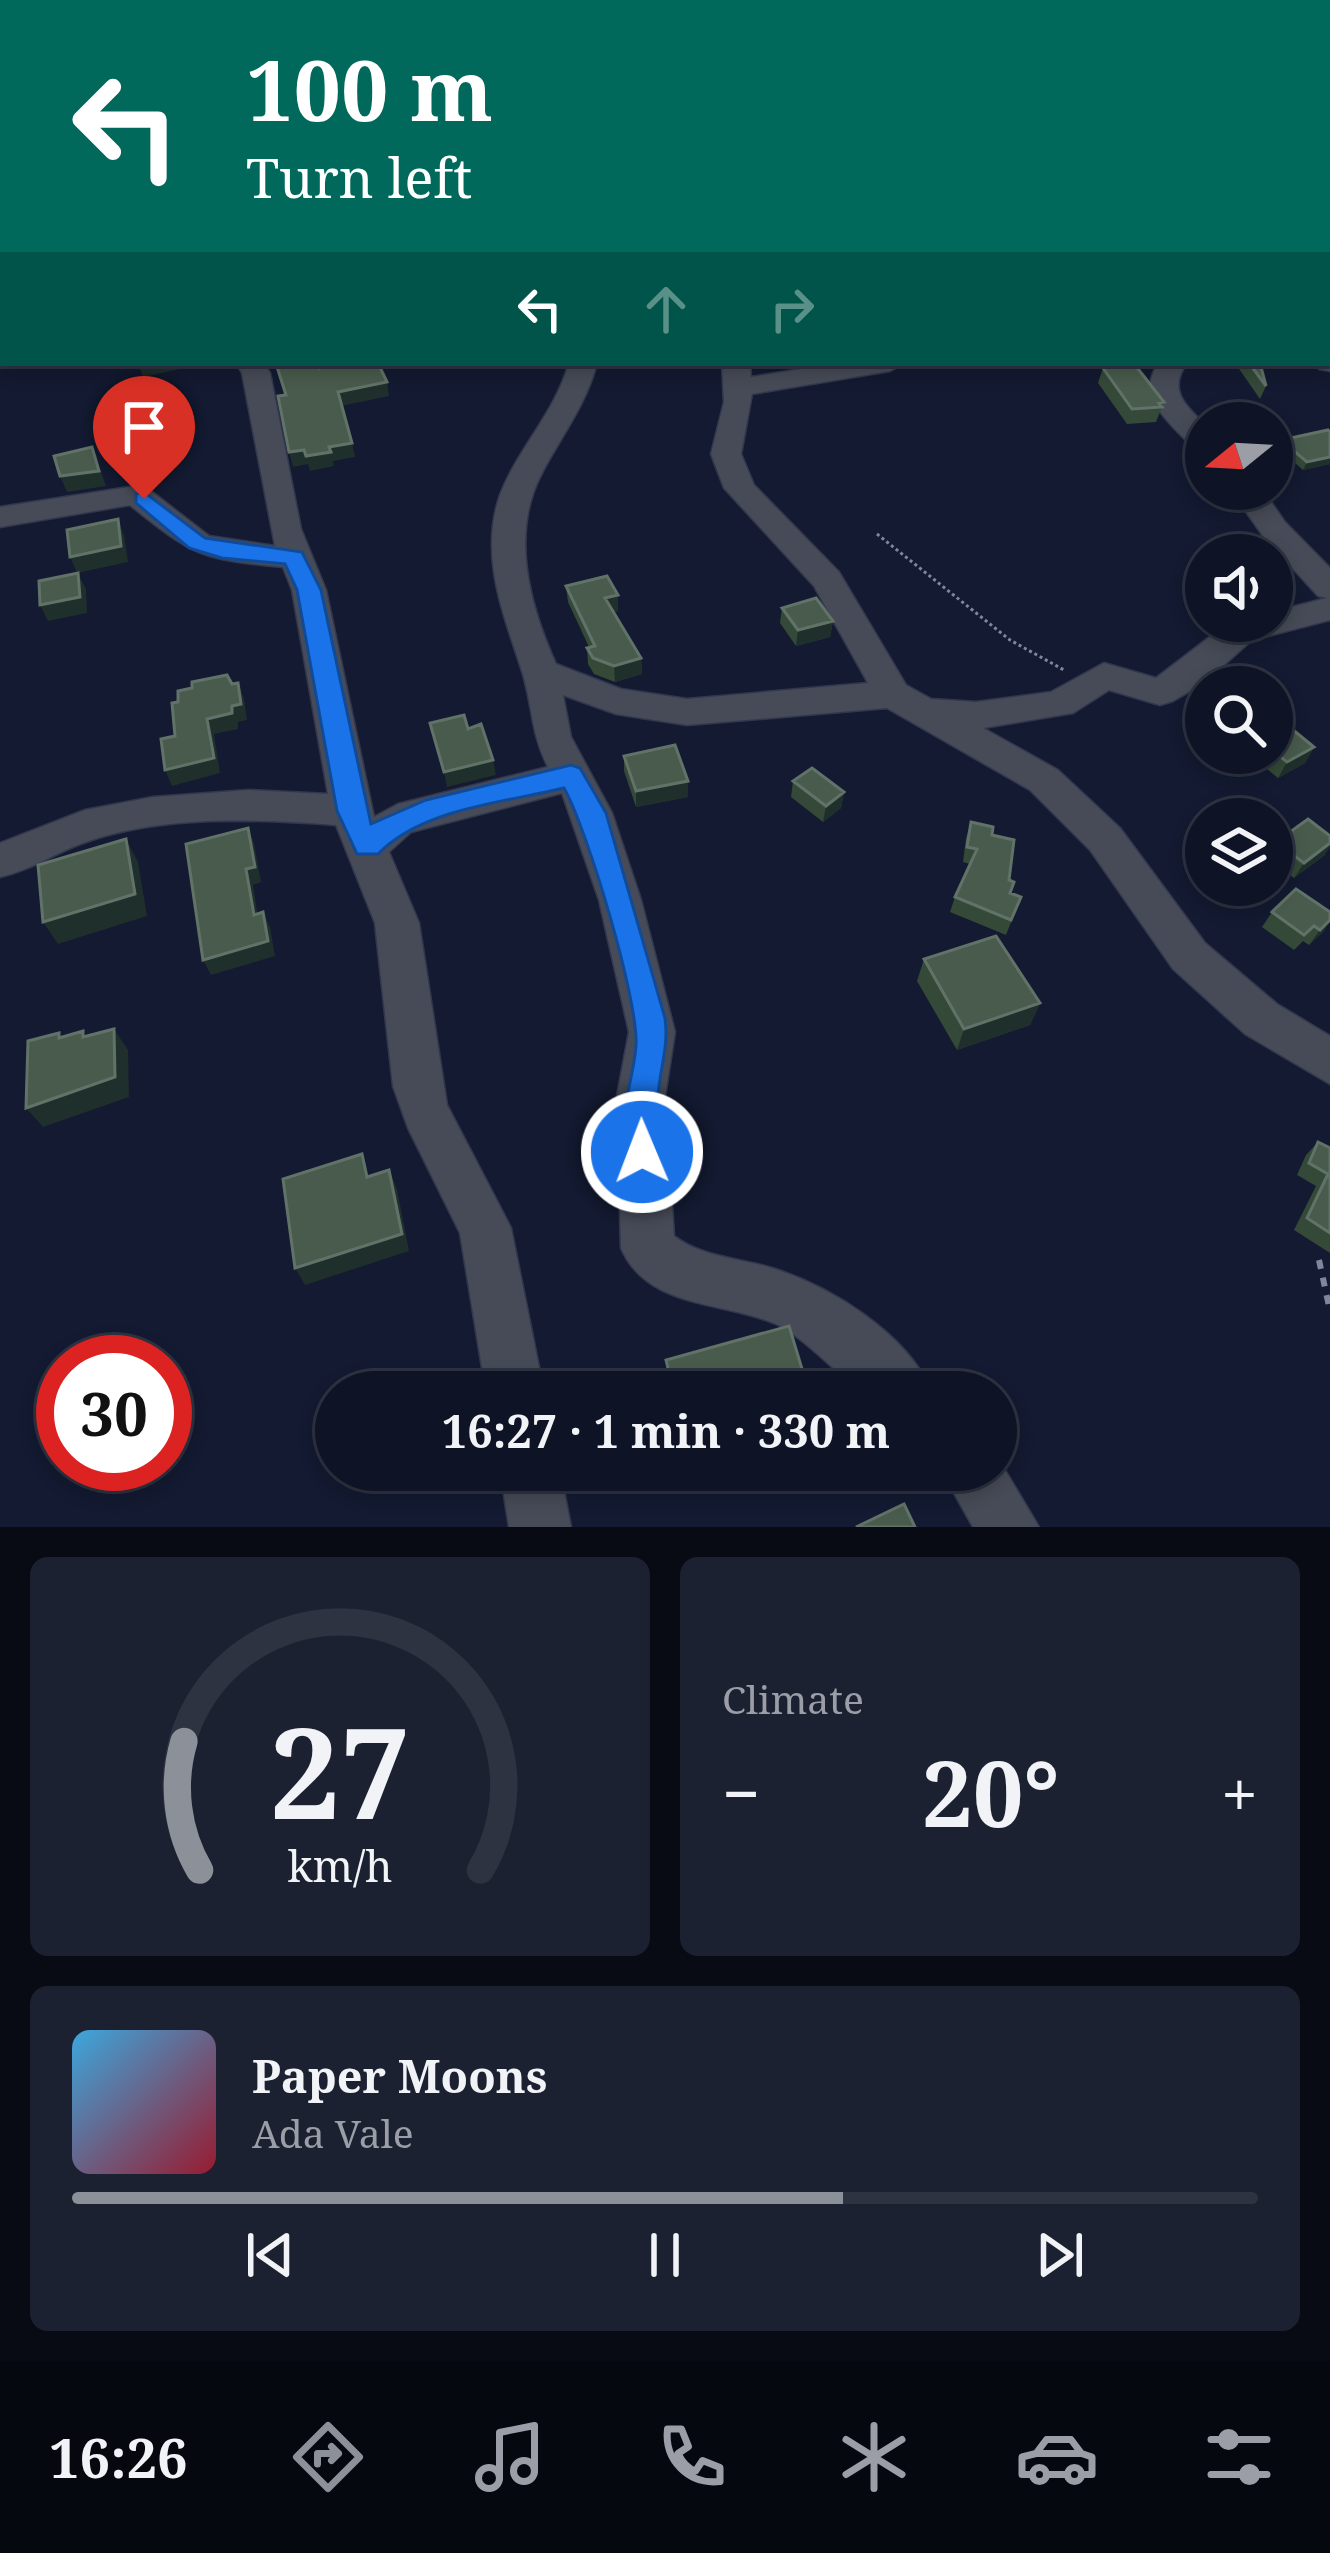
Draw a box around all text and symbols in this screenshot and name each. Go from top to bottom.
text: 100 m [246,31,493,146]
icon: left [48,48,204,204]
text: Turn left [246,140,472,214]
icon: left [507,276,573,342]
icon: ahead [633,276,699,342]
icon: right [759,276,825,342]
pin [93,376,195,499]
icon: arrive [111,394,177,460]
north arrow [1185,402,1293,510]
map controls [1185,402,1293,906]
button: sound [1185,534,1293,642]
button: search [1185,666,1293,774]
button: layers [1185,798,1293,906]
position arrow [579,1089,705,1215]
speed limit sign: 30 [36,1335,192,1491]
text: 16:27 · 1 min · 330 m [442,1400,890,1461]
text: Climate [722,1672,864,1725]
text: 27 [269,1686,411,1856]
text: 20° [922,1731,1060,1853]
text: − [722,1747,760,1837]
text: + [1221,1747,1258,1837]
text: km/h [287,1835,393,1894]
text: Paper Moons [252,2045,547,2106]
text: Ada Vale [252,2106,414,2159]
icon: previous [237,2222,303,2288]
icon: pause [632,2222,698,2288]
icon: next [1027,2222,1093,2288]
icon: directions [286,2415,370,2499]
icon: music [468,2415,552,2499]
icon: phone [650,2415,734,2499]
icon: climate [832,2415,916,2499]
icon: car [1015,2415,1099,2499]
icon: filters [1197,2415,1281,2499]
text: 16:26 [49,2420,188,2494]

